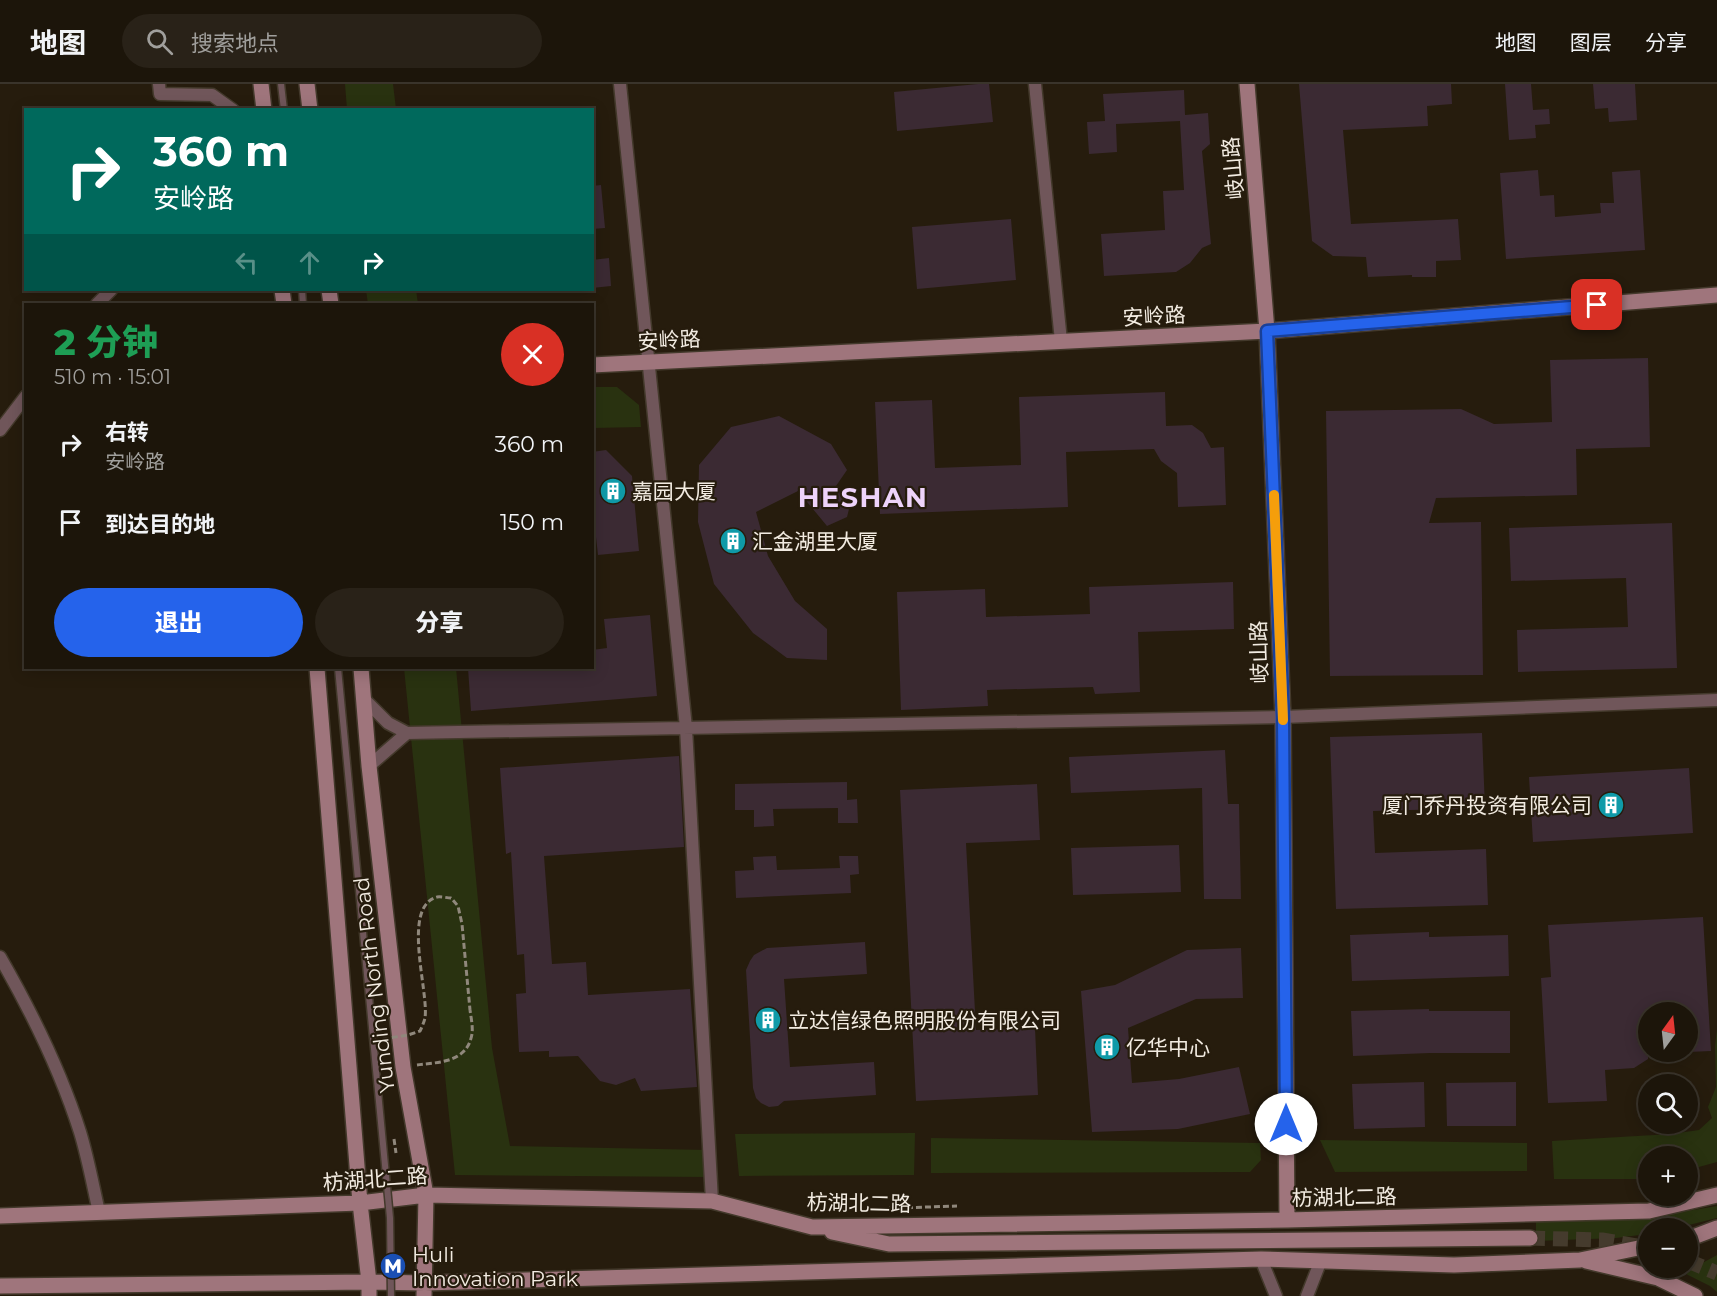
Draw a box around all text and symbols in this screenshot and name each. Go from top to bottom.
search box [122,14,542,68]
icon: search [143,25,176,58]
text: 地图 [30,26,86,60]
text: 搜索地点 [191,30,279,57]
text: 地图 [1495,30,1537,55]
text: 图层 [1570,30,1612,55]
text: 分享 [1645,30,1687,55]
text: 360 m [153,125,289,177]
icon: right [54,132,132,210]
street label: 岐山路 [1218,136,1248,200]
text: 安岭路 [153,182,234,215]
icon: left [230,246,263,279]
icon: ahead [293,246,326,279]
icon: right [356,246,389,279]
pin [1571,279,1622,330]
icon: arrive [1580,288,1613,321]
street label: 安岭路 [1122,302,1186,330]
text: 2 分钟 [54,320,158,364]
button: close [501,323,564,386]
street label: 安岭路 [637,326,701,354]
text: 510 m · 15:01 [54,365,171,389]
text: 右转 [105,419,149,446]
icon: right [54,428,87,461]
text: 360 m [495,431,564,458]
text: 安岭路 [105,450,165,474]
building icon: 嘉园大厦 [598,476,628,506]
place label: 嘉园大厦 [632,479,716,504]
district label: HESHAN [798,481,928,514]
icon: arrive [54,506,87,539]
text: 150 m [500,509,564,536]
text: 到达目的地 [105,511,215,538]
building icon: 汇金湖里大厦 [718,526,748,556]
place label: 汇金湖里大厦 [752,529,878,554]
button: 退出 [54,588,303,657]
button: 分享 [315,588,564,657]
street label: 岐山路 [1245,620,1273,684]
building icon: 厦门乔丹投资有限公司 [1596,790,1626,820]
place label: 厦门乔丹投资有限公司 [1382,793,1592,818]
street label: Yunding North Road [348,876,400,1094]
north arrow [1638,1002,1698,1062]
map controls [1638,1002,1698,1278]
building icon: 立达信绿色照明股份有限公司 [753,1005,783,1035]
place label: 立达信绿色照明股份有限公司 [788,1008,1061,1033]
building icon: 亿华中心 [1092,1032,1122,1062]
place label: 亿华中心 [1126,1035,1210,1060]
button: search [1638,1074,1698,1134]
position arrow [1254,1092,1318,1156]
button: + [1638,1146,1698,1206]
street label: 枋湖北二路 [322,1163,428,1195]
street label: 枋湖北二路 [1291,1184,1397,1210]
street label: 枋湖北二路 [806,1190,912,1216]
button: − [1638,1218,1698,1278]
place label: Huli Innovation Park [412,1242,578,1291]
metro station icon: Huli Innovation Park [378,1251,408,1281]

